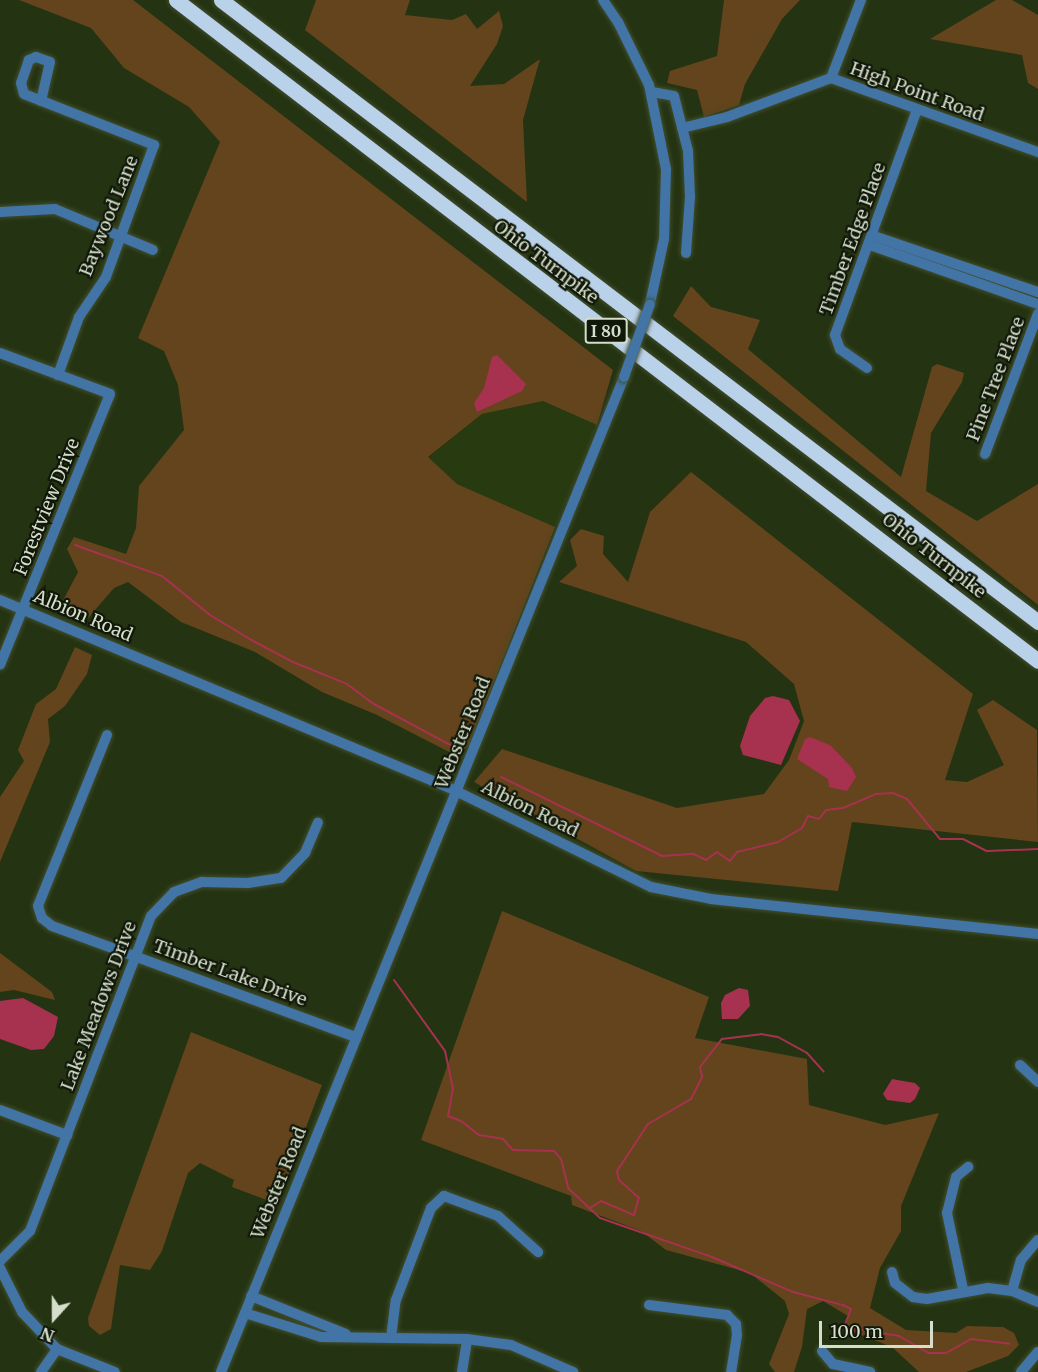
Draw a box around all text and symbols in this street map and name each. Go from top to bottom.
street label: High Point Road [847,58,987,126]
street label: Baywood Lane [75,153,143,279]
street label: Timber Edge Place [815,160,891,318]
street label: Ohio Turnpike [489,216,603,308]
street label: Pine Tree Place [962,314,1030,444]
road number: I 80 [584,318,628,344]
street label: Forestview Drive [10,435,84,579]
street label: Ohio Turnpike [878,509,990,603]
street label: Albion Road [30,586,136,646]
street label: Webster Road [431,674,495,792]
street label: Albion Road [478,776,582,842]
street label: Lake Meadows Drive [57,918,141,1094]
street label: Timber Lake Drive [150,935,310,1011]
street label: Webster Road [247,1124,311,1242]
north arrow [24,1288,84,1348]
scale bar [822,1309,936,1347]
text: 100 m [830,1320,883,1343]
text: N [38,1323,57,1346]

